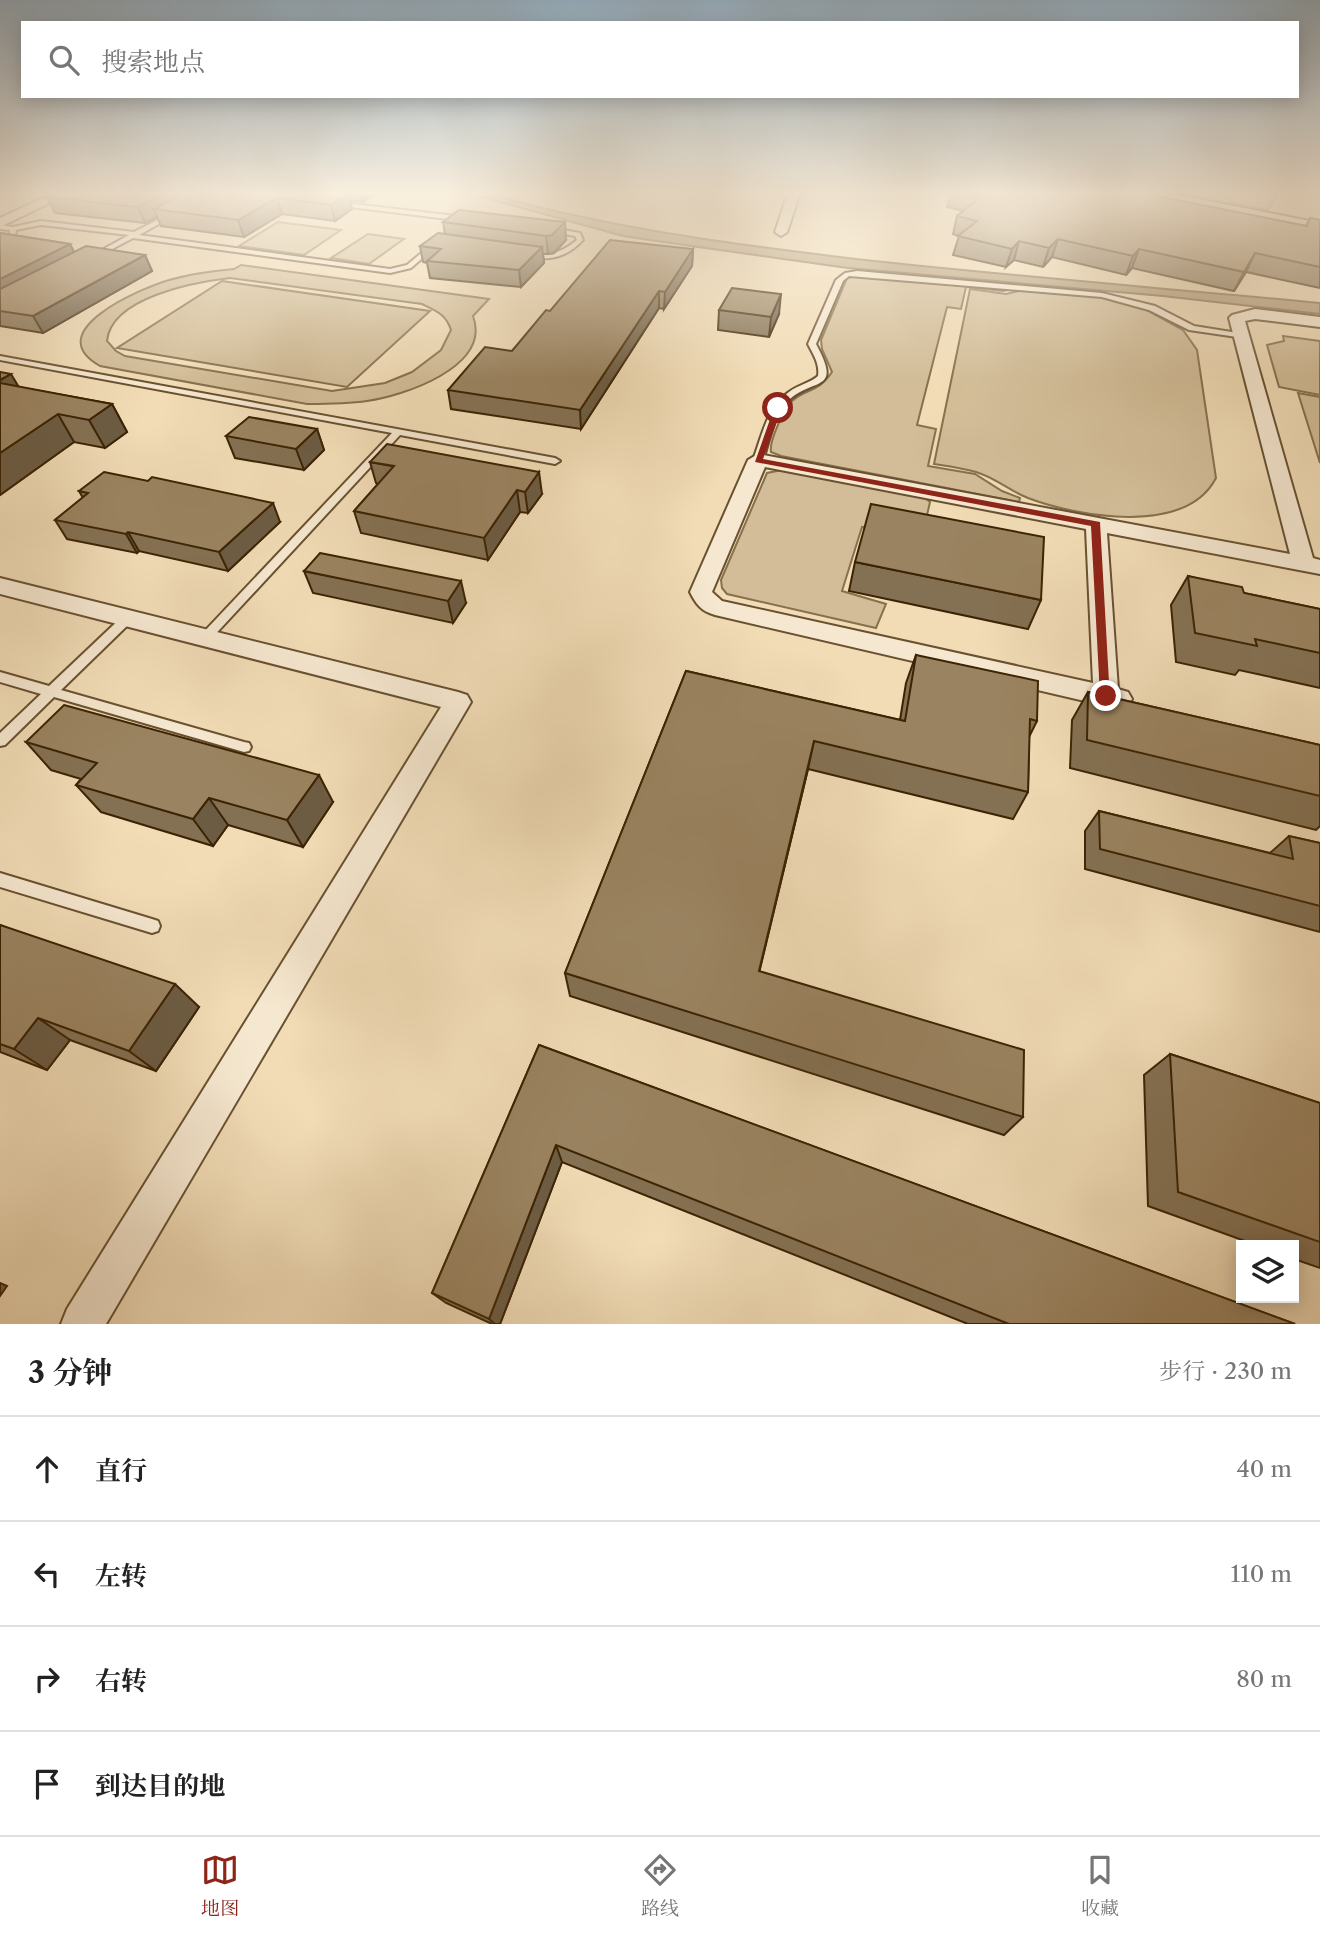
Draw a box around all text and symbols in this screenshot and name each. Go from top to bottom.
search box [21,21,1299,98]
icon: search [45,41,83,79]
text: 搜索地点 [101,46,205,78]
route start [762,392,793,423]
route end [1090,680,1121,711]
map controls [1236,1240,1299,1303]
button: layers [1236,1240,1299,1303]
text: 3 分钟 [28,1354,112,1391]
text: 步行 · 230 m [1159,1357,1292,1385]
icon: ahead [28,1450,66,1488]
text: 直行 [95,1455,147,1487]
text: 40 m [1237,1455,1292,1483]
icon: left [28,1555,66,1593]
text: 左转 [95,1560,147,1592]
text: 110 m [1231,1560,1292,1588]
icon: right [28,1660,66,1698]
text: 右转 [95,1665,147,1697]
text: 80 m [1236,1665,1292,1693]
icon: arrive [28,1765,66,1803]
text: 到达目的地 [95,1770,225,1802]
tab: 地图 [201,1851,239,1920]
tab: 路线 [641,1851,679,1920]
tab: 收藏 [1081,1851,1119,1920]

